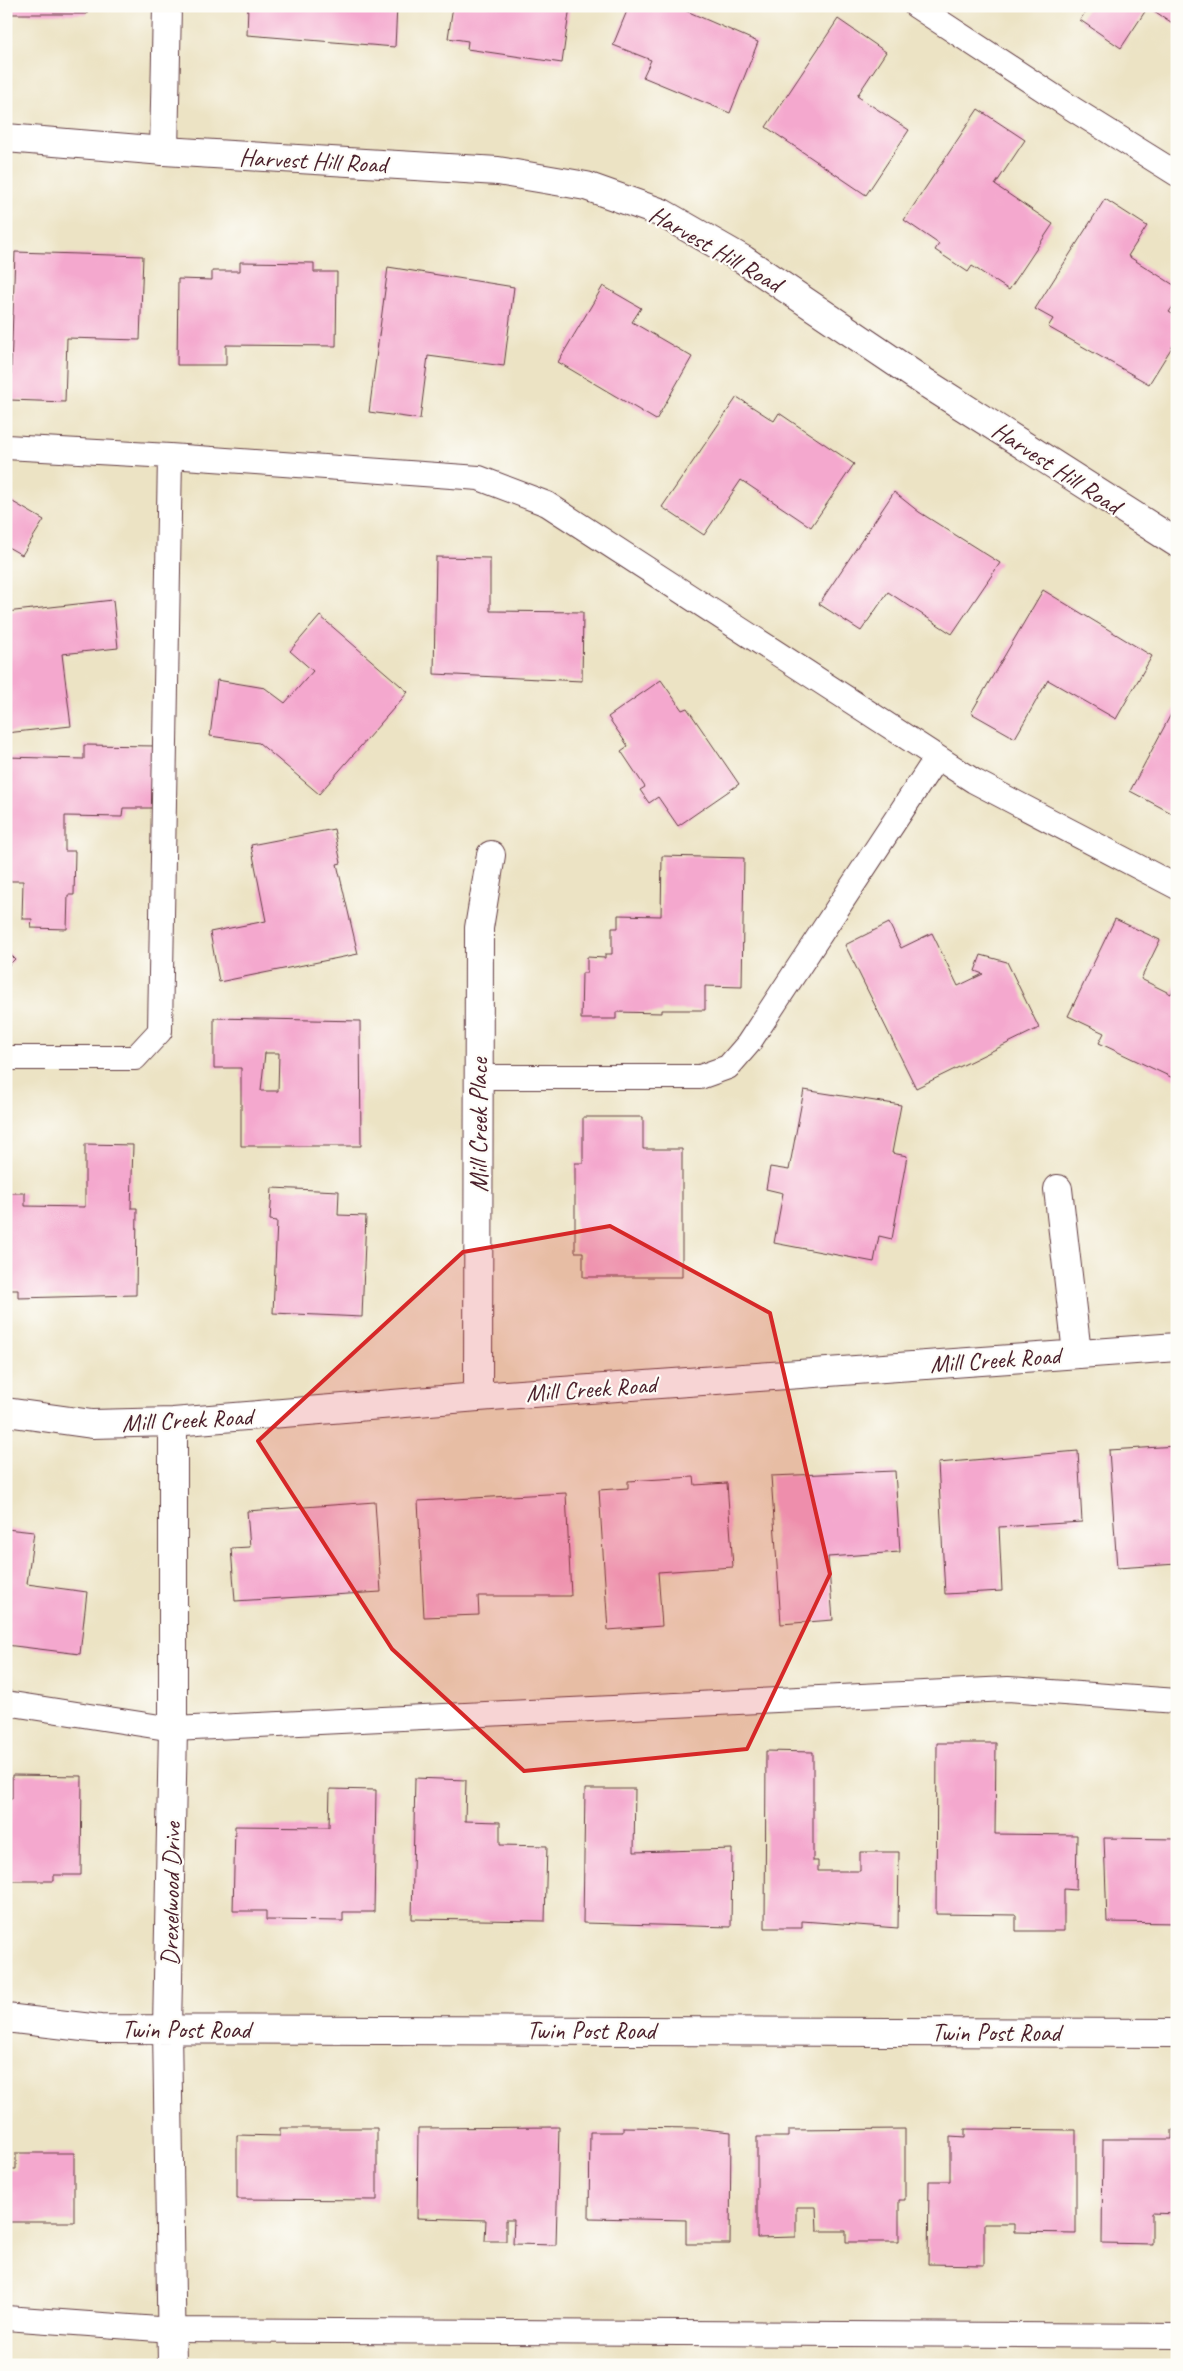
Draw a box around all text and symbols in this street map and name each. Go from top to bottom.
street label: Harvest Hill Road [238,141,392,181]
street label: Harvest Hill Road [644,198,791,302]
street label: Harvest Hill Road [986,414,1131,524]
street label: Mill Creek Place [463,1056,495,1192]
street label: Mill Creek Road [929,1339,1066,1381]
street label: Mill Creek Road [525,1368,662,1410]
street label: Mill Creek Road [121,1400,257,1439]
street label: Drexelwood Drive [154,1820,188,1966]
street label: Twin Post Road [122,2014,255,2046]
street label: Twin Post Road [527,2015,660,2047]
street label: Twin Post Road [932,2017,1065,2049]

